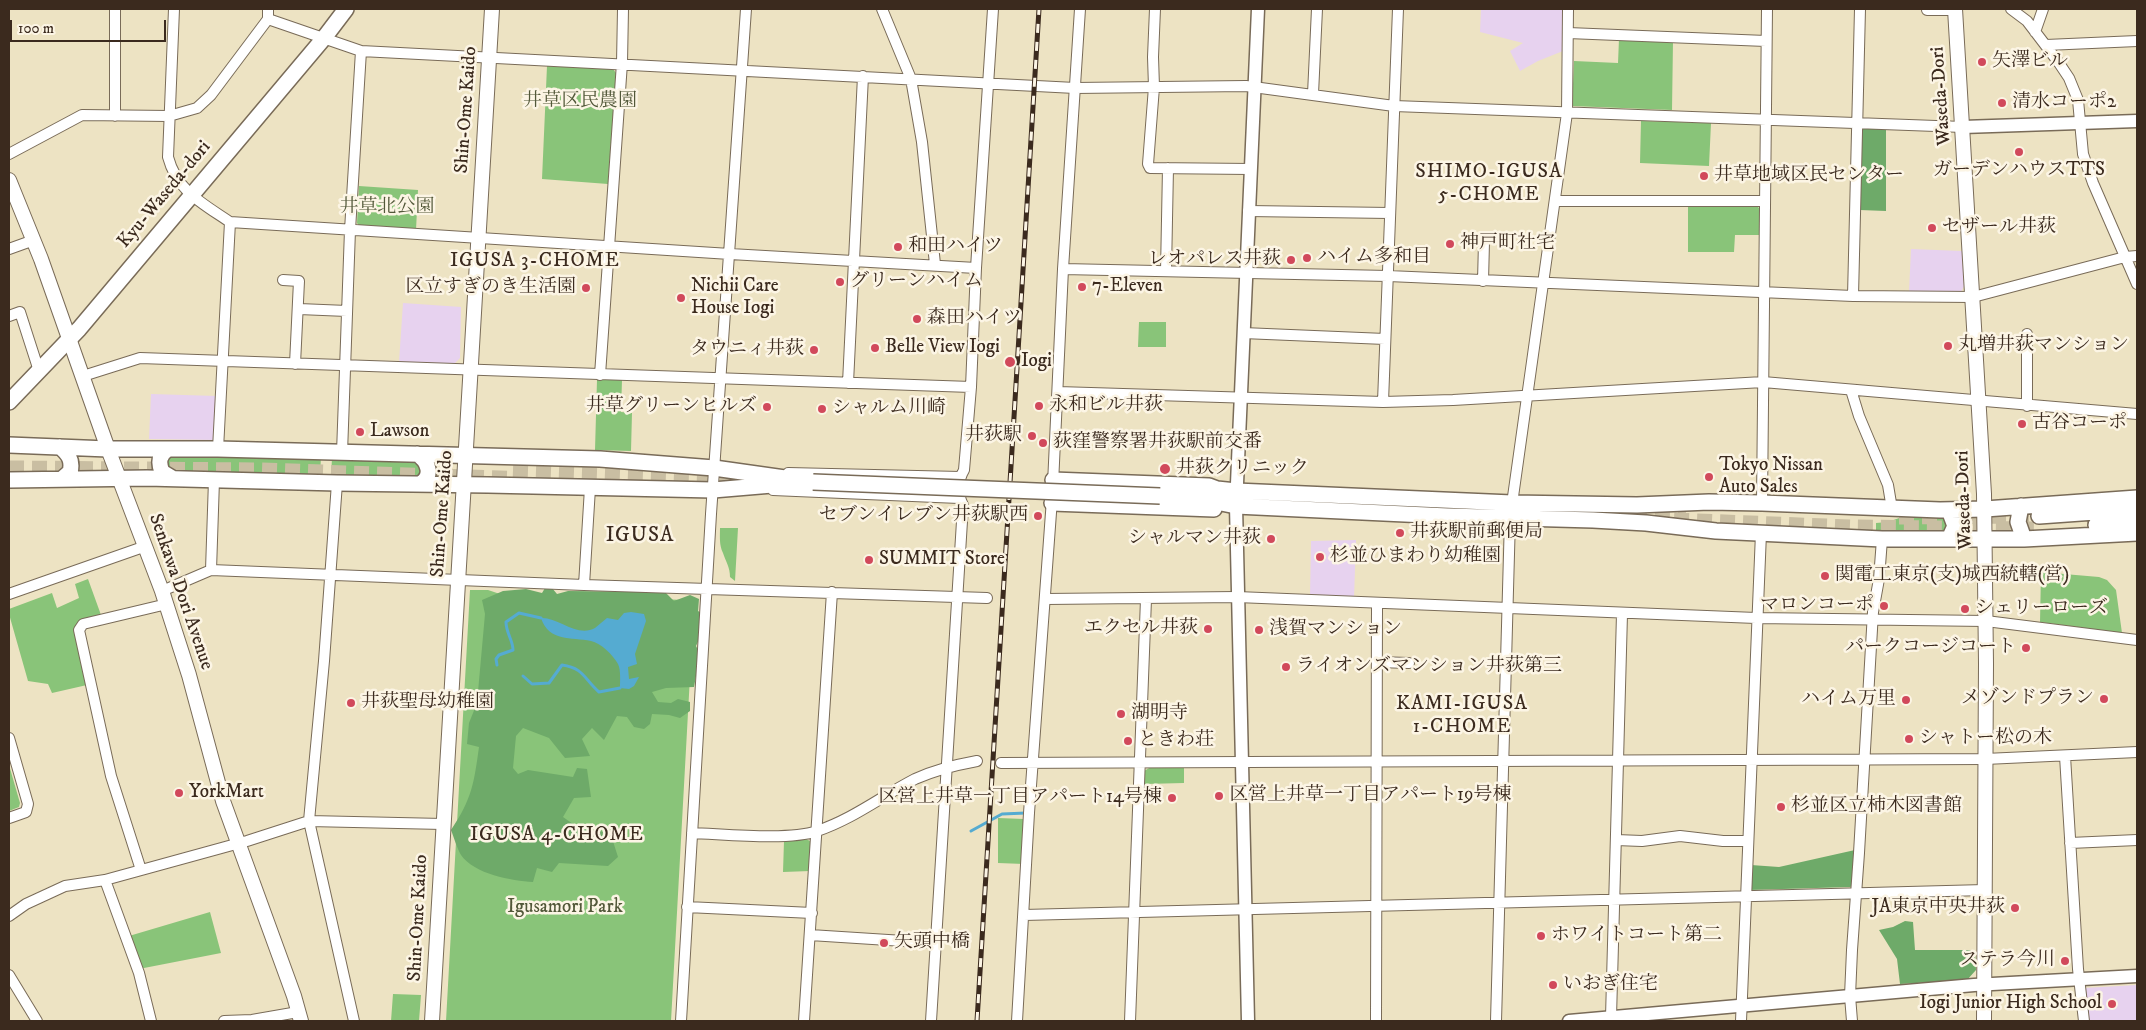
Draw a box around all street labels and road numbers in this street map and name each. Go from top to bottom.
street label: Shin-Ome Kaido [451,46,483,174]
street label: Waseda-Dori [1927,46,1957,146]
street label: Kyu-Waseda-dori [114,137,216,253]
street label: Shin-Ome Kaido [427,450,459,578]
street label: Waseda-Dori [1952,450,1978,550]
street label: Senkawa Dori Avenue [143,511,217,673]
street label: Shin-Ome Kaido [404,854,434,982]

